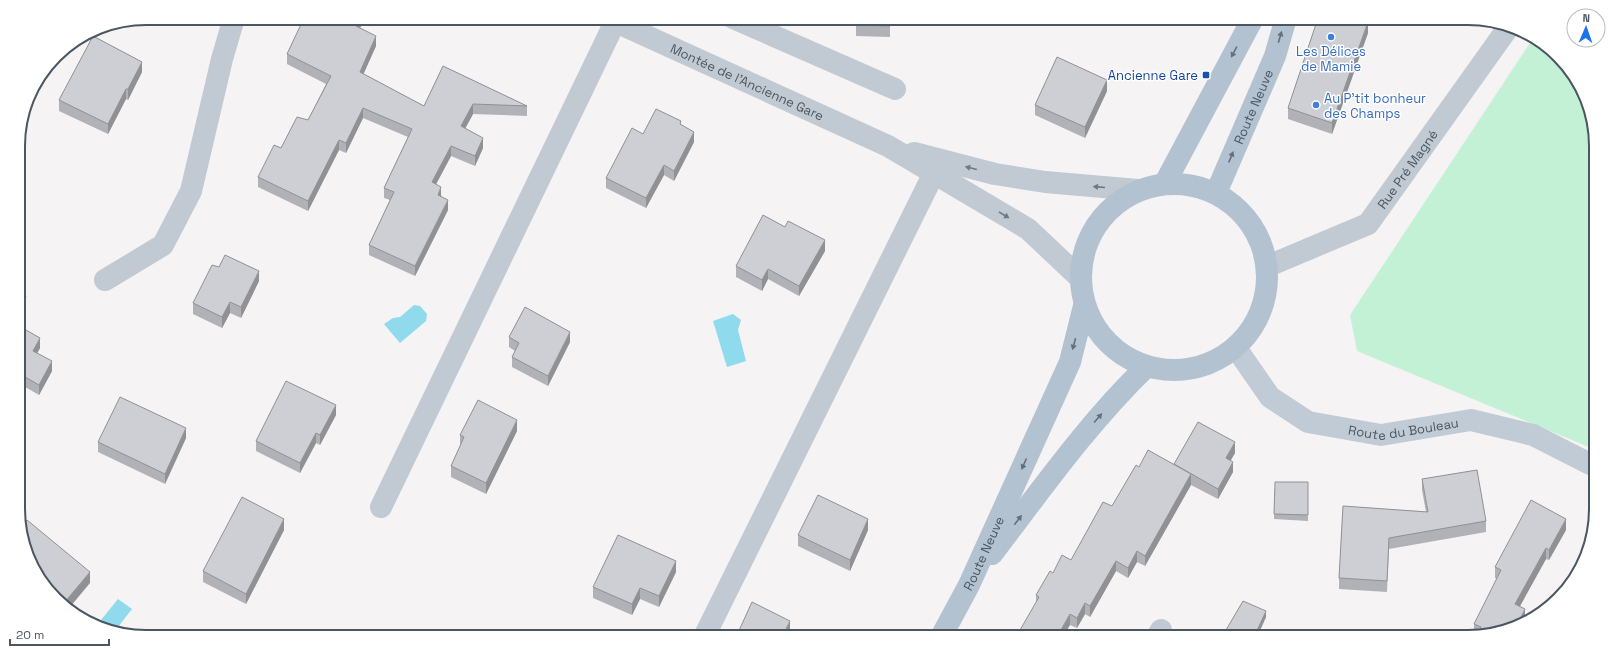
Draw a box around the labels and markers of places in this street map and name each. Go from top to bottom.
marker: Les Délices de Mamie [1326,32,1336,42]
place label: Les Délices de Mamie [1296,43,1366,75]
place label: Ancienne Gare [1108,67,1198,84]
marker: Ancienne Gare [1201,70,1211,80]
place label: Au P'tit bonheur des Champs [1324,90,1426,122]
marker: Au P'tit bonheur des Champs [1311,100,1321,110]

